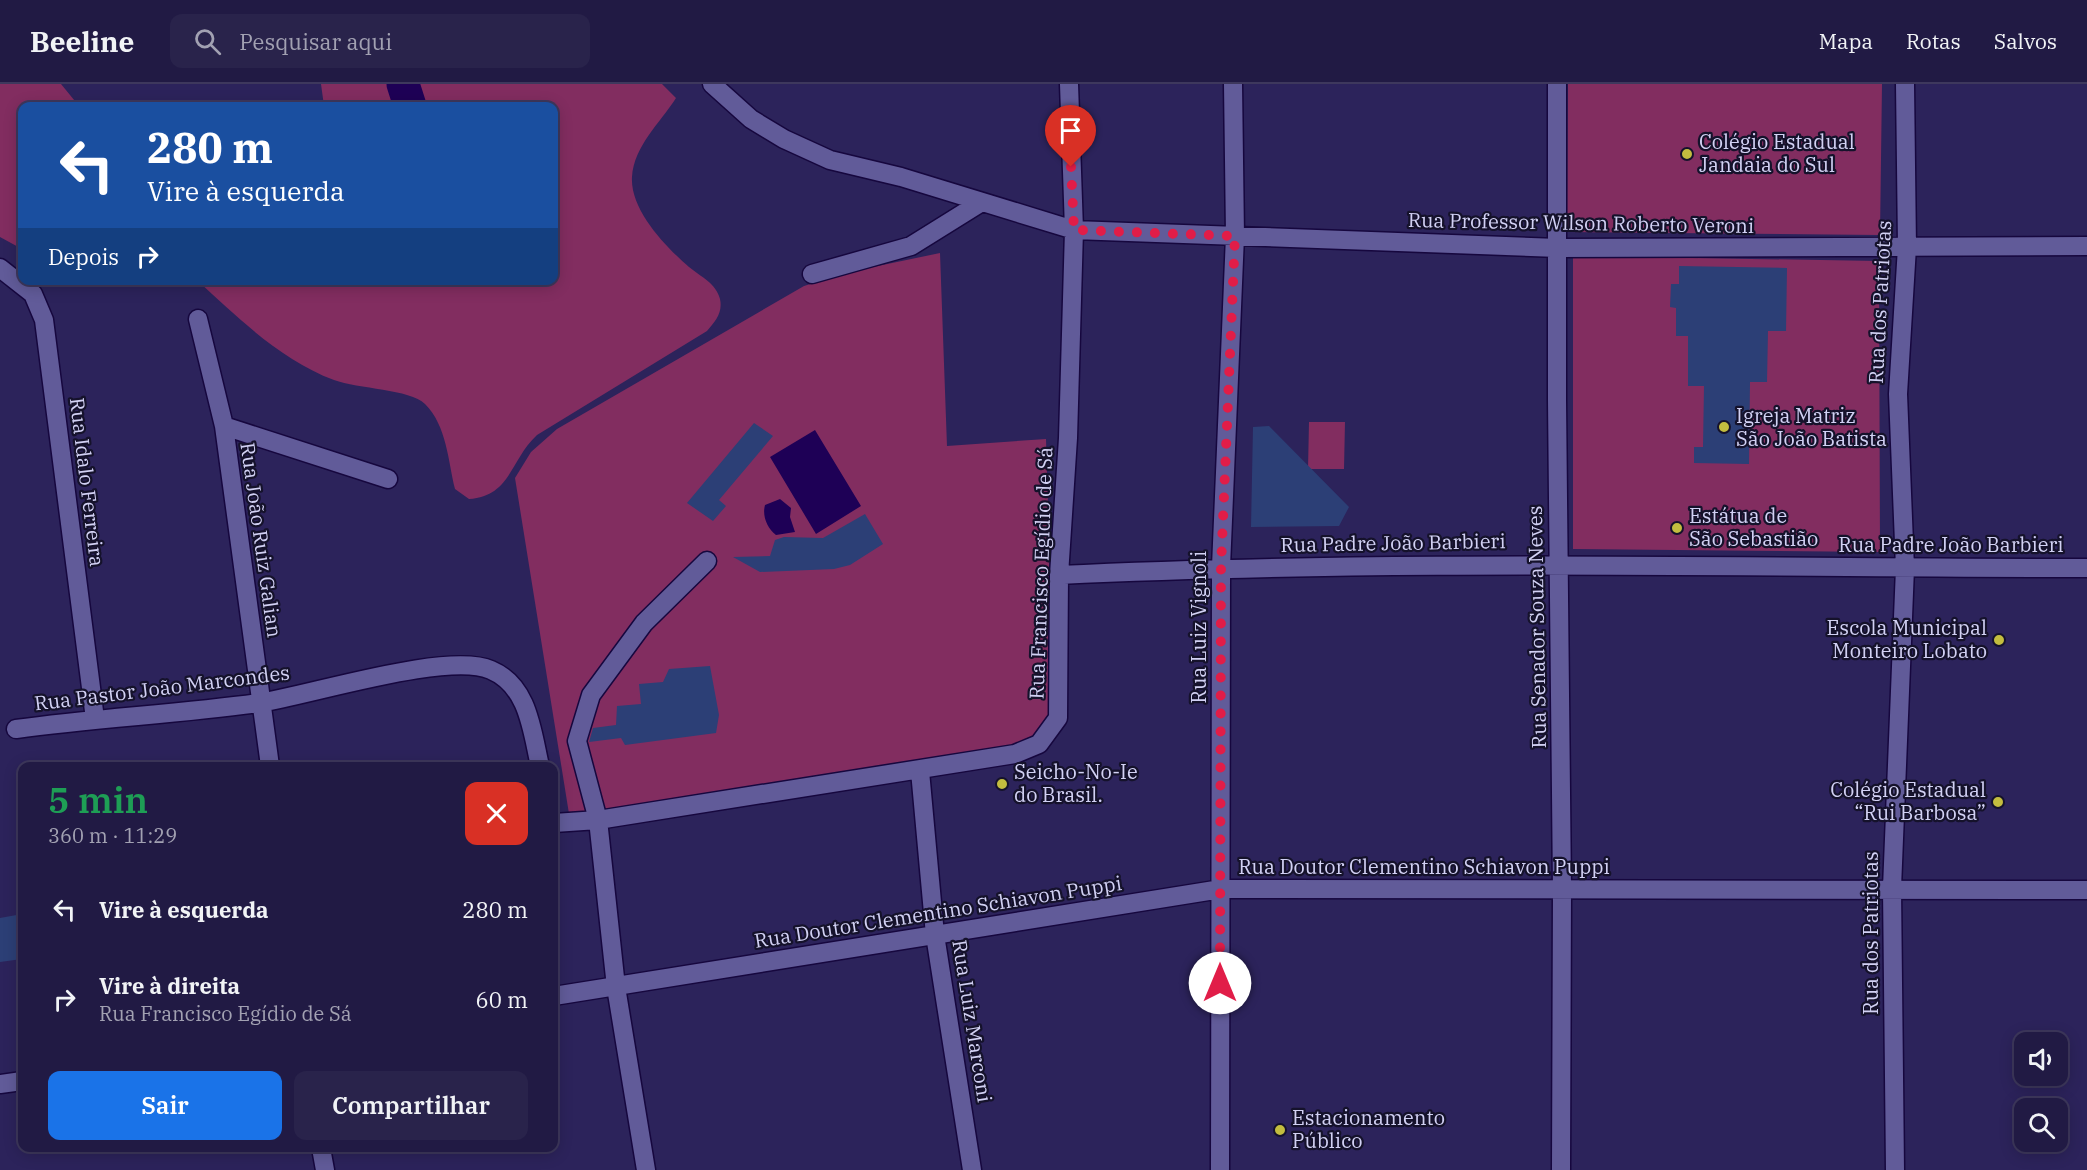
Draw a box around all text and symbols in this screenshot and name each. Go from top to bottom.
search box [170,14,590,68]
text: Beeline [30,23,134,60]
icon: search [191,25,224,58]
text: Pesquisar aqui [239,27,392,56]
text: Mapa [1819,27,1873,55]
text: Rotas [1906,27,1961,55]
text: Salvos [1994,27,2057,55]
pin [1045,105,1096,167]
icon: arrive [1054,114,1087,147]
text: 280 m [147,120,273,175]
icon: left [48,126,126,204]
place label: Colégio Estadual Jandaia do Sul [1699,128,1855,178]
marker: Colégio Estadual Jandaia do Sul [1680,147,1694,161]
text: Vire à esquerda [147,173,345,208]
street label: Rua Professor Wilson Roberto Veroni [1408,206,1754,239]
street label: Rua dos Patriotas [1862,220,1897,384]
icon: right [131,240,164,273]
text: Depois [48,242,119,271]
street label: Rua Idalo Ferreira [64,396,111,568]
place label: Igreja Matriz São João Batista [1736,402,1887,452]
marker: Igreja Matriz São João Batista [1717,420,1731,434]
street label: Rua João Ruiz Galian [234,441,289,640]
street label: Rua Francisco Egídio de Sá [1023,446,1058,700]
place label: Estátua de São Sebastião [1689,502,1818,552]
street label: Rua Senador Souza Neves [1521,505,1552,749]
marker: Estátua de São Sebastião [1670,521,1684,535]
street label: Rua Padre João Barbieri [1280,527,1506,558]
street label: Rua Padre João Barbieri [1838,531,2064,558]
street label: Rua Luiz Vignoli [1185,551,1212,703]
place label: Escola Municipal Monteiro Lobato [1827,614,1987,664]
marker: Escola Municipal Monteiro Lobato [1992,633,2006,647]
street label: Rua Pastor João Marcondes [33,658,291,717]
place label: Seicho-No-Ie do Brasil. [1014,758,1138,808]
text: 5 min [48,776,148,823]
place label: Colégio Estadual “Rui Barbosa” [1830,776,1986,826]
marker: Seicho-No-Ie do Brasil. [995,777,1009,791]
button: close [465,782,528,845]
marker: Colégio Estadual “Rui Barbosa” [1991,795,2005,809]
text: 360 m · 11:29 [48,822,177,849]
street label: Rua dos Patriotas [1857,851,1884,1015]
street label: Rua Doutor Clementino Schiavon Puppi [1238,853,1610,880]
street label: Rua Doutor Clementino Schiavon Puppi [752,869,1124,954]
icon: left [48,893,81,926]
text: Vire à esquerda [99,895,269,924]
text: 280 m [462,895,528,924]
street label: Rua Luiz Marconi [946,938,999,1104]
position arrow [1188,951,1252,1015]
text: Vire à direita [99,971,240,1000]
icon: right [48,983,81,1016]
text: 60 m [476,985,528,1014]
text: Rua Francisco Egídio de Sá [99,1000,352,1027]
map controls [2014,1032,2068,1152]
button: sound [2014,1032,2068,1086]
button: Sair [48,1071,282,1140]
button: Compartilhar [294,1071,528,1140]
button: search [2014,1098,2068,1152]
place label: Estacionamento Público [1292,1104,1445,1154]
marker: Estacionamento Público [1273,1123,1287,1137]

